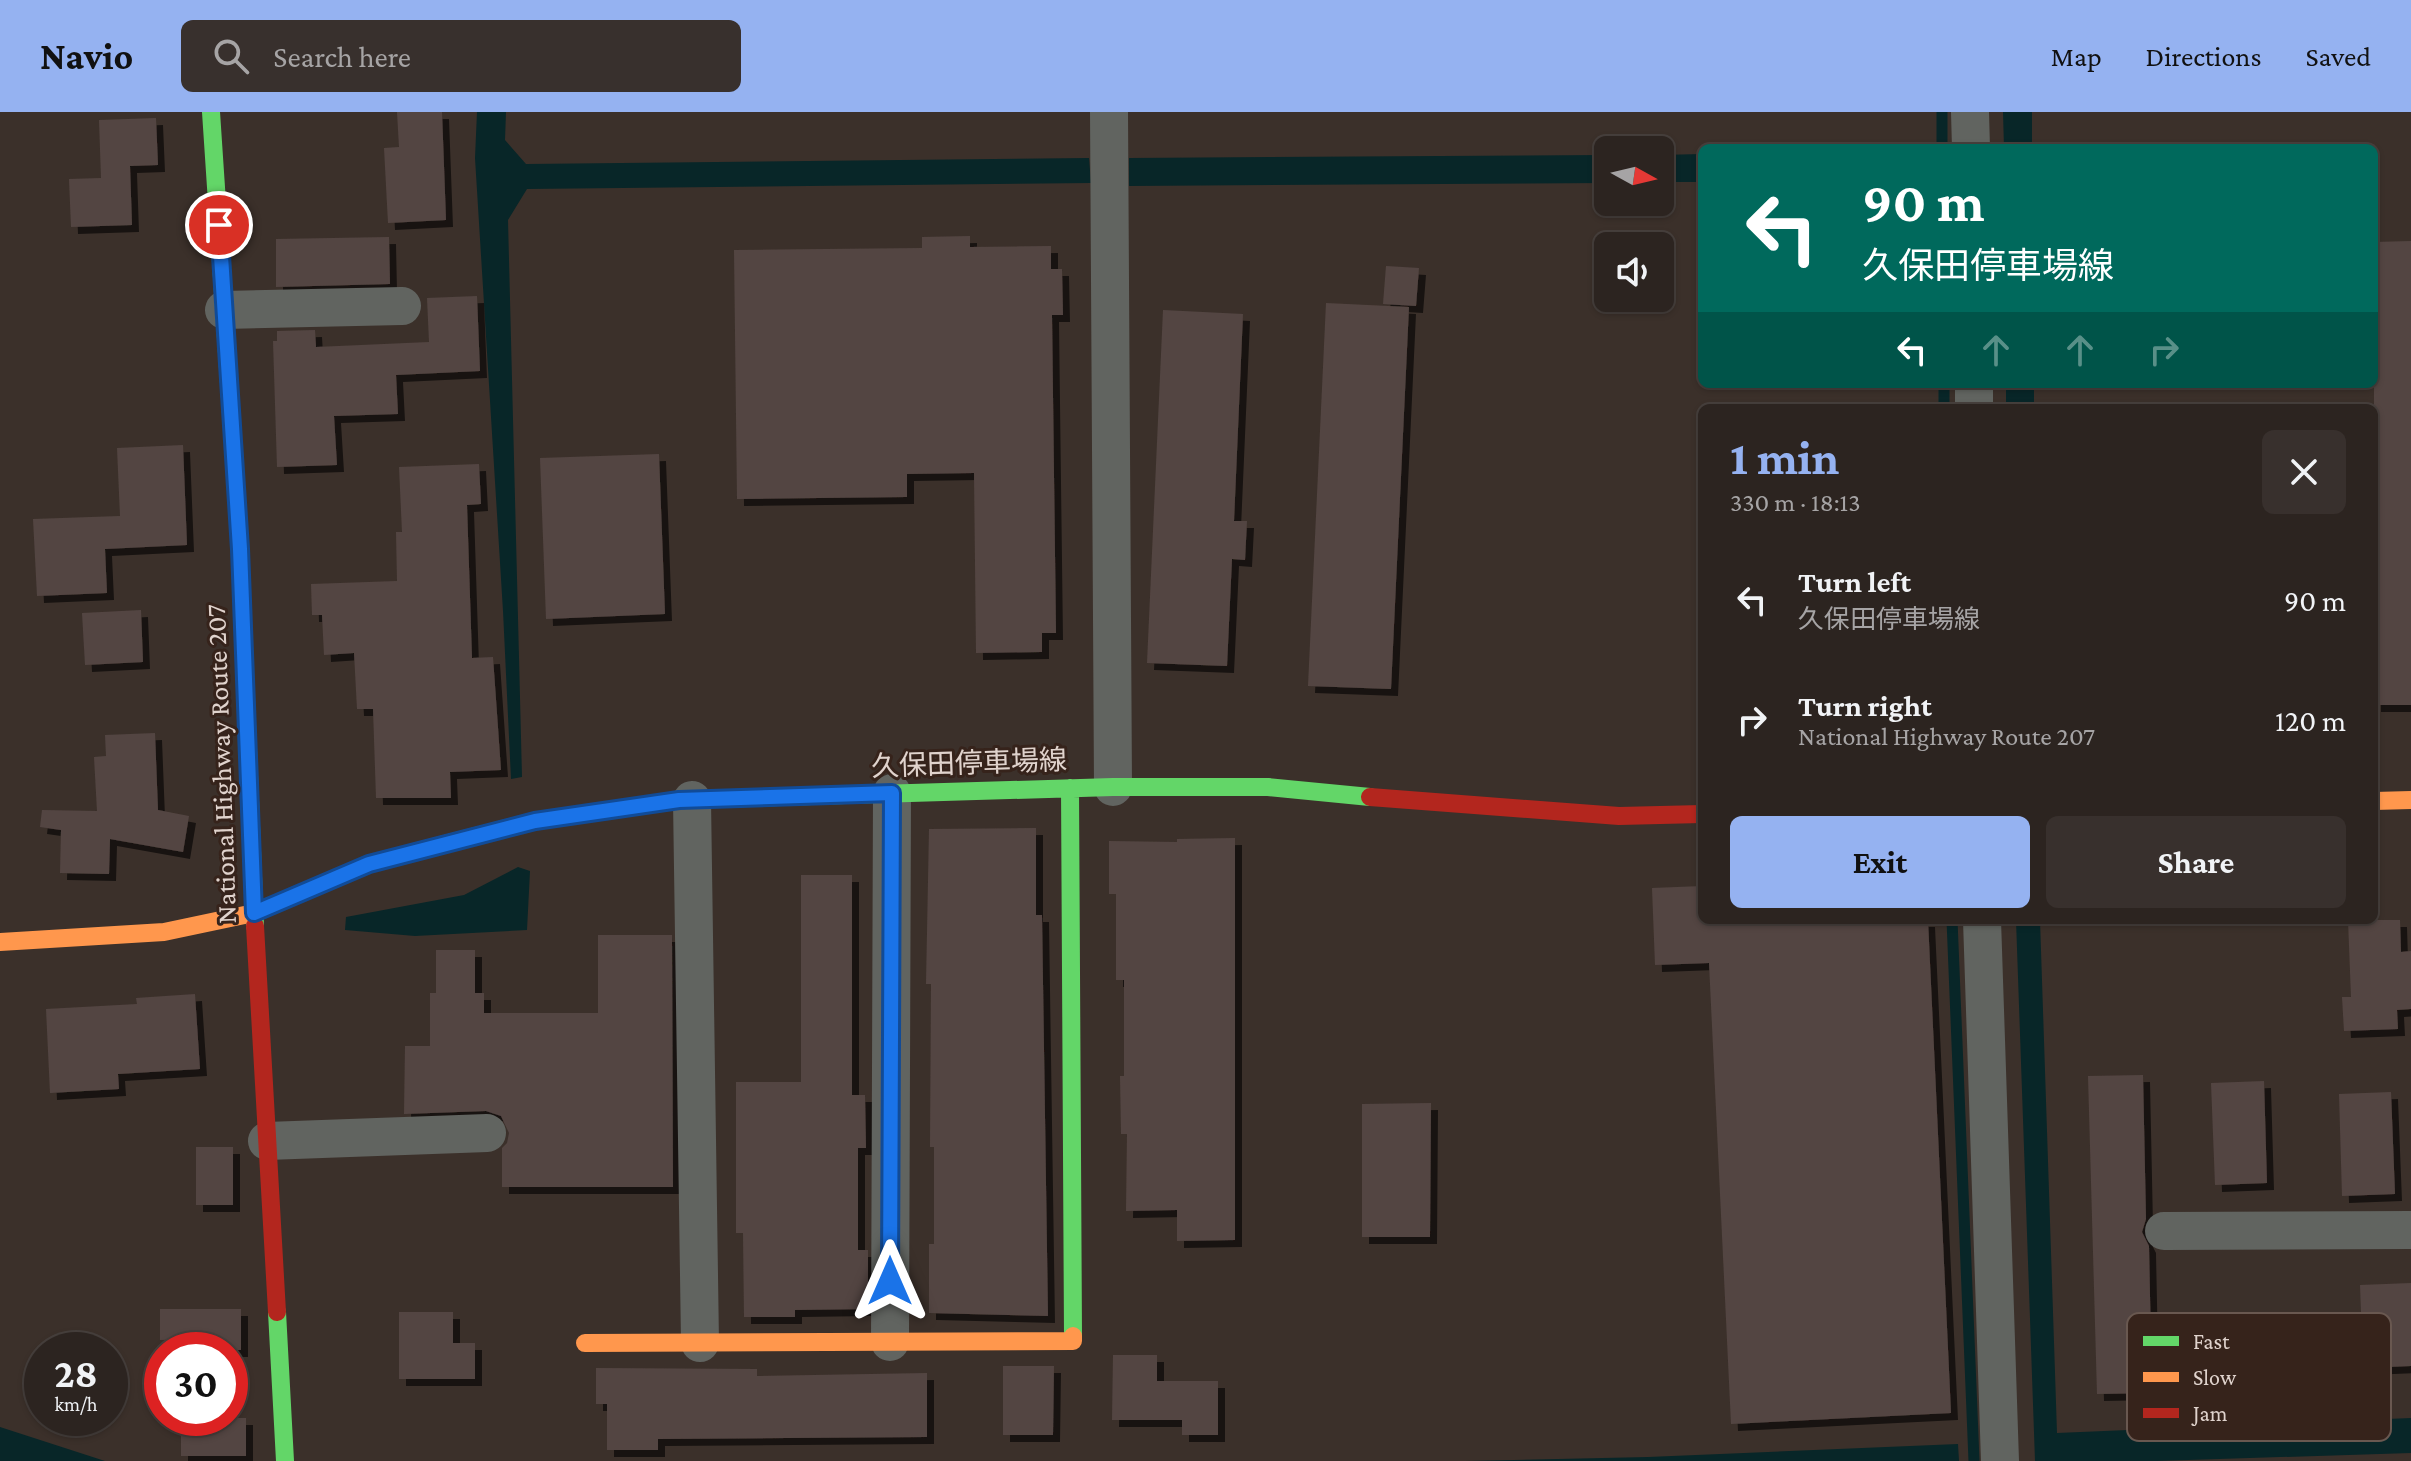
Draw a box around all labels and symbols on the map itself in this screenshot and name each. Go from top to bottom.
north arrow [1594,136,1674,216]
pin [185,191,253,259]
street label: National Highway Route 207 [200,604,242,924]
street label: 久保田停車場線 [871,744,1067,782]
position arrow [848,1239,932,1323]
legend [2127,1313,2391,1441]
text: Fast [2193,1329,2230,1354]
speed limit sign: 30 [144,1332,248,1436]
text: Slow [2193,1365,2237,1390]
text: Jam [2191,1401,2228,1426]

